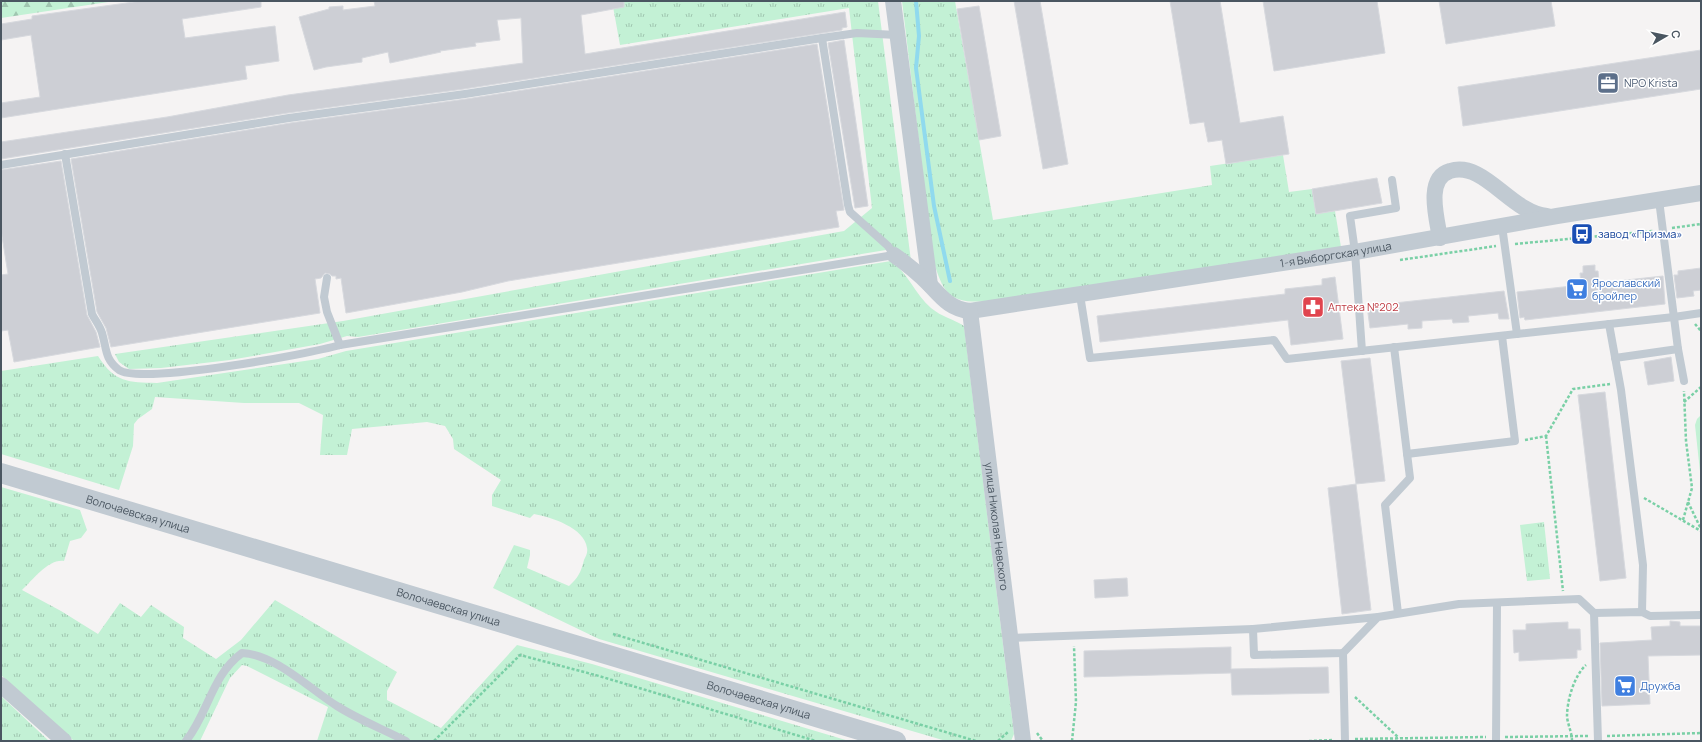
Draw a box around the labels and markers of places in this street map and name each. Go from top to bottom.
office icon: NPO Krista [1595,70,1621,96]
place label: NPO Krista [1624,75,1678,90]
bus stop icon: завод «Призма» [1569,221,1595,247]
place label: завод «Призма» [1598,226,1682,241]
place label: Ярославский бройлер [1592,275,1660,303]
supermarket icon: Ярославский бройлер [1564,276,1590,302]
pharmacy icon: Аптека №202 [1300,294,1326,320]
place label: Аптека №202 [1328,299,1398,314]
supermarket icon: Дружба [1612,673,1638,699]
place label: Дружба [1640,678,1680,693]

